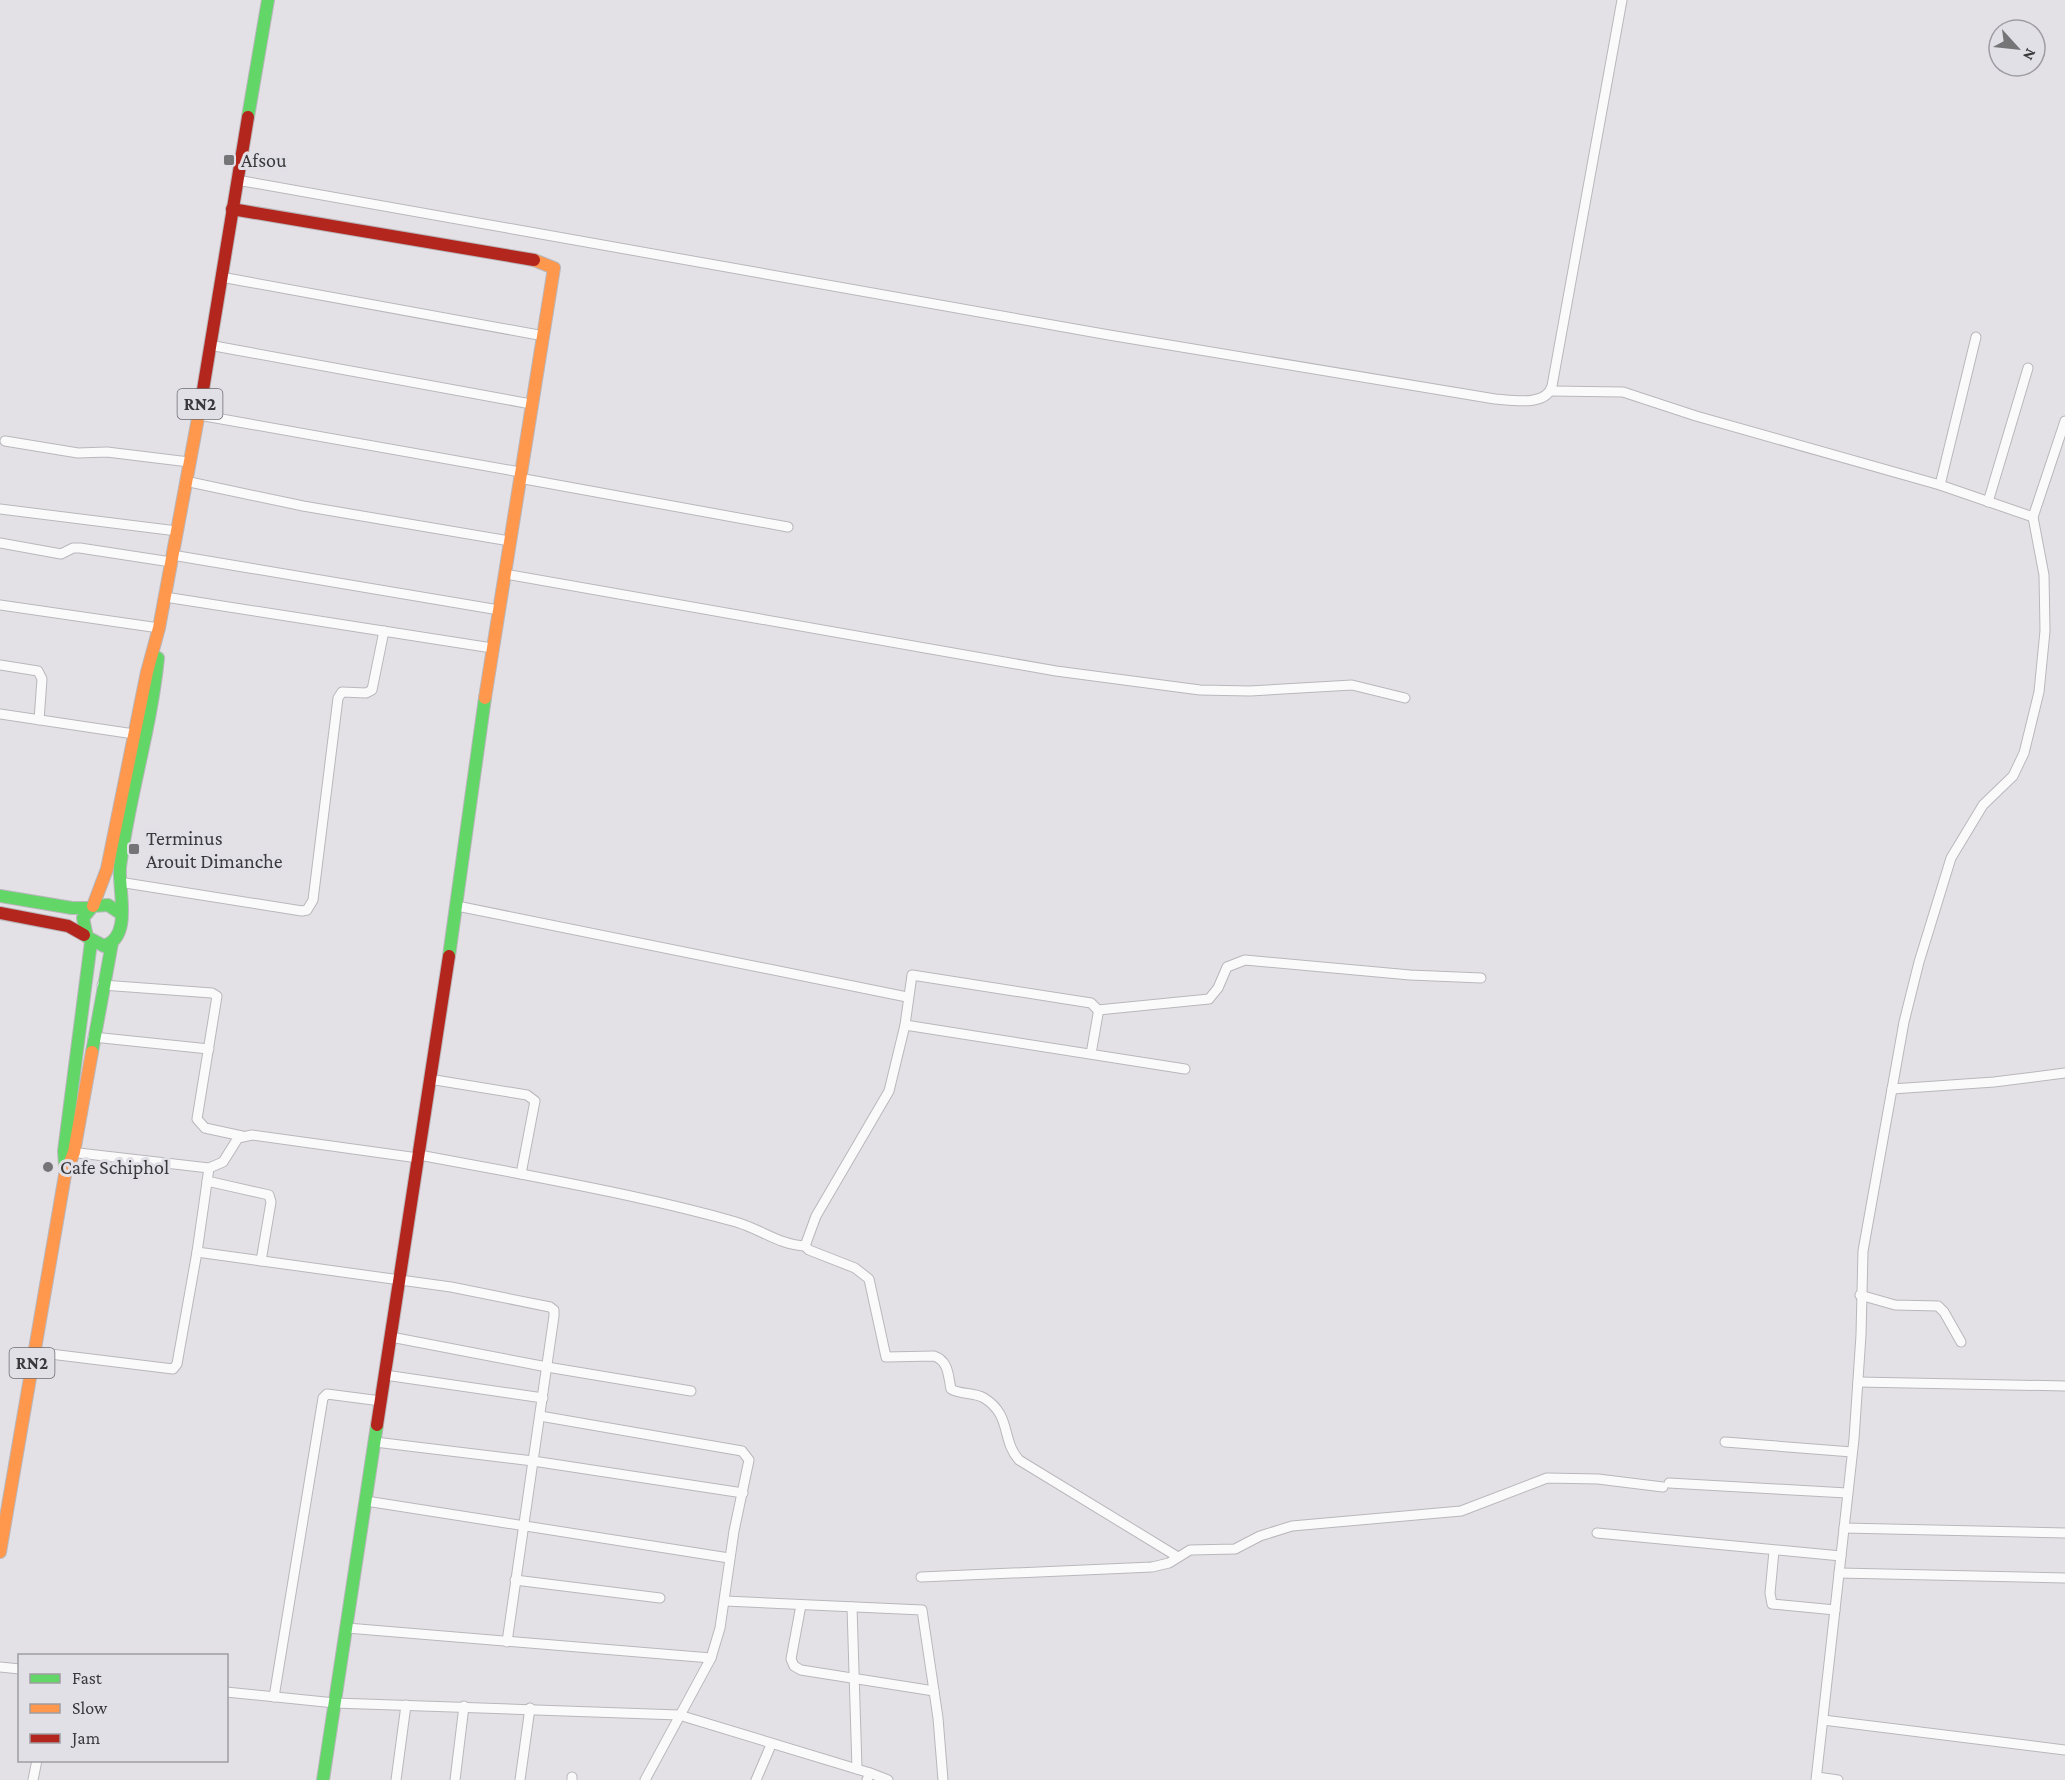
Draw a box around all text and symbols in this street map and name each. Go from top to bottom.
north arrow [1987,18,2047,78]
text: N [2020,46,2040,63]
place label: Afsou [241,149,287,171]
marker: Afsou [222,153,236,167]
road number: RN2 [178,389,222,419]
place label: Terminus Arouit Dimanche [146,827,283,872]
marker: Terminus Arouit Dimanche [127,842,141,856]
place label: Cafe Schiphol [60,1156,169,1179]
marker: Cafe Schiphol [41,1160,55,1174]
road number: RN2 [9,1348,54,1378]
legend [18,1654,228,1762]
text: Fast [72,1668,103,1688]
text: Slow [72,1698,108,1718]
text: Jam [70,1728,101,1748]

